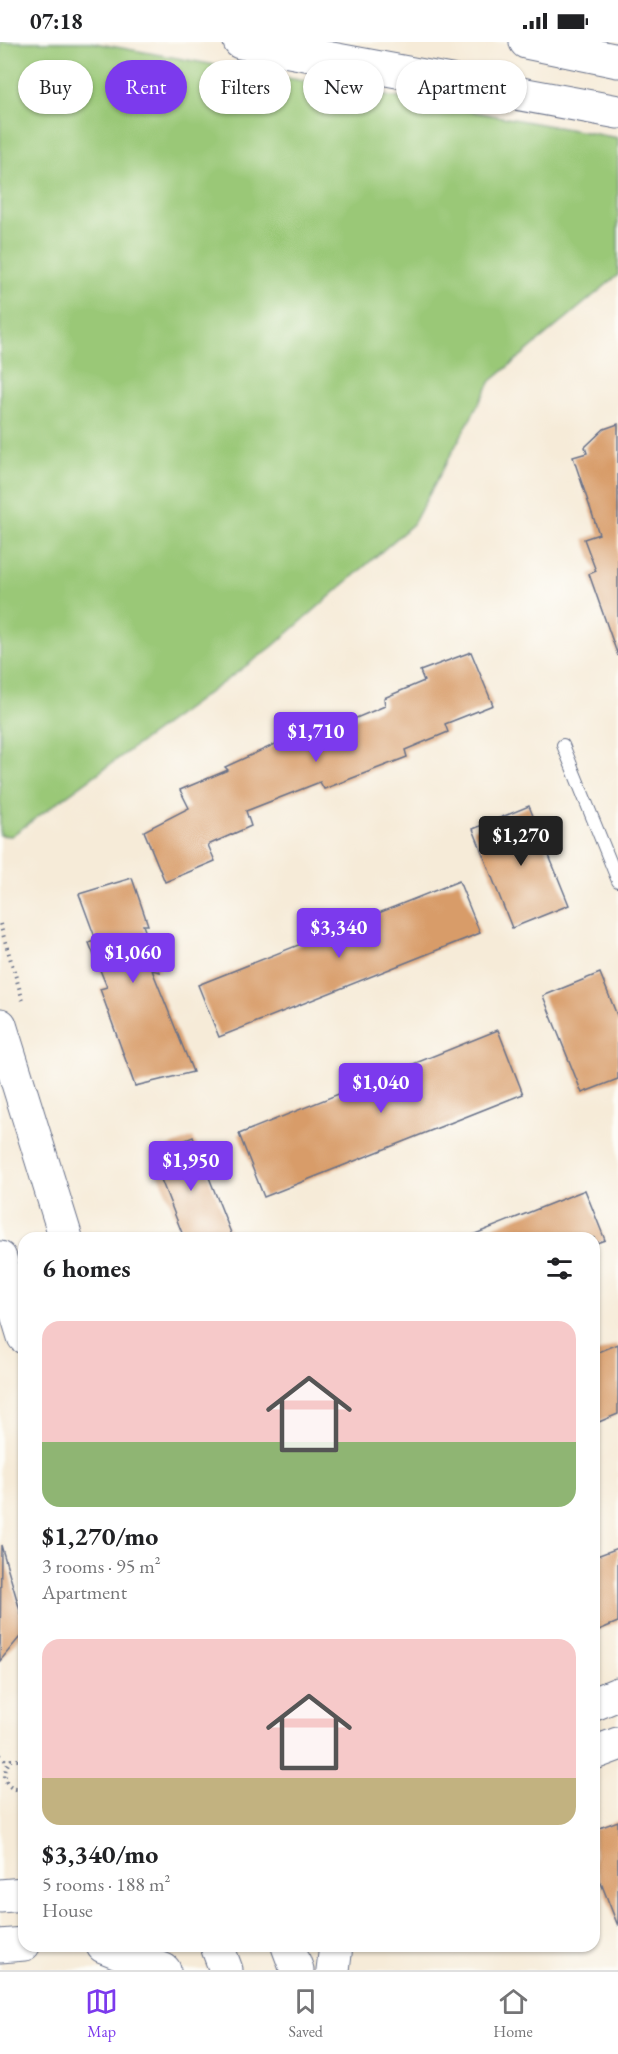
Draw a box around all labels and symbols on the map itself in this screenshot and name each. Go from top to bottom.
pin: $1,710 [267,712,365,763]
pin: $1,270 [472,816,570,867]
pin: $3,340 [290,908,388,959]
pin: $1,060 [84,933,182,984]
pin: $1,040 [332,1063,430,1114]
pin: $1,950 [142,1141,240,1192]

